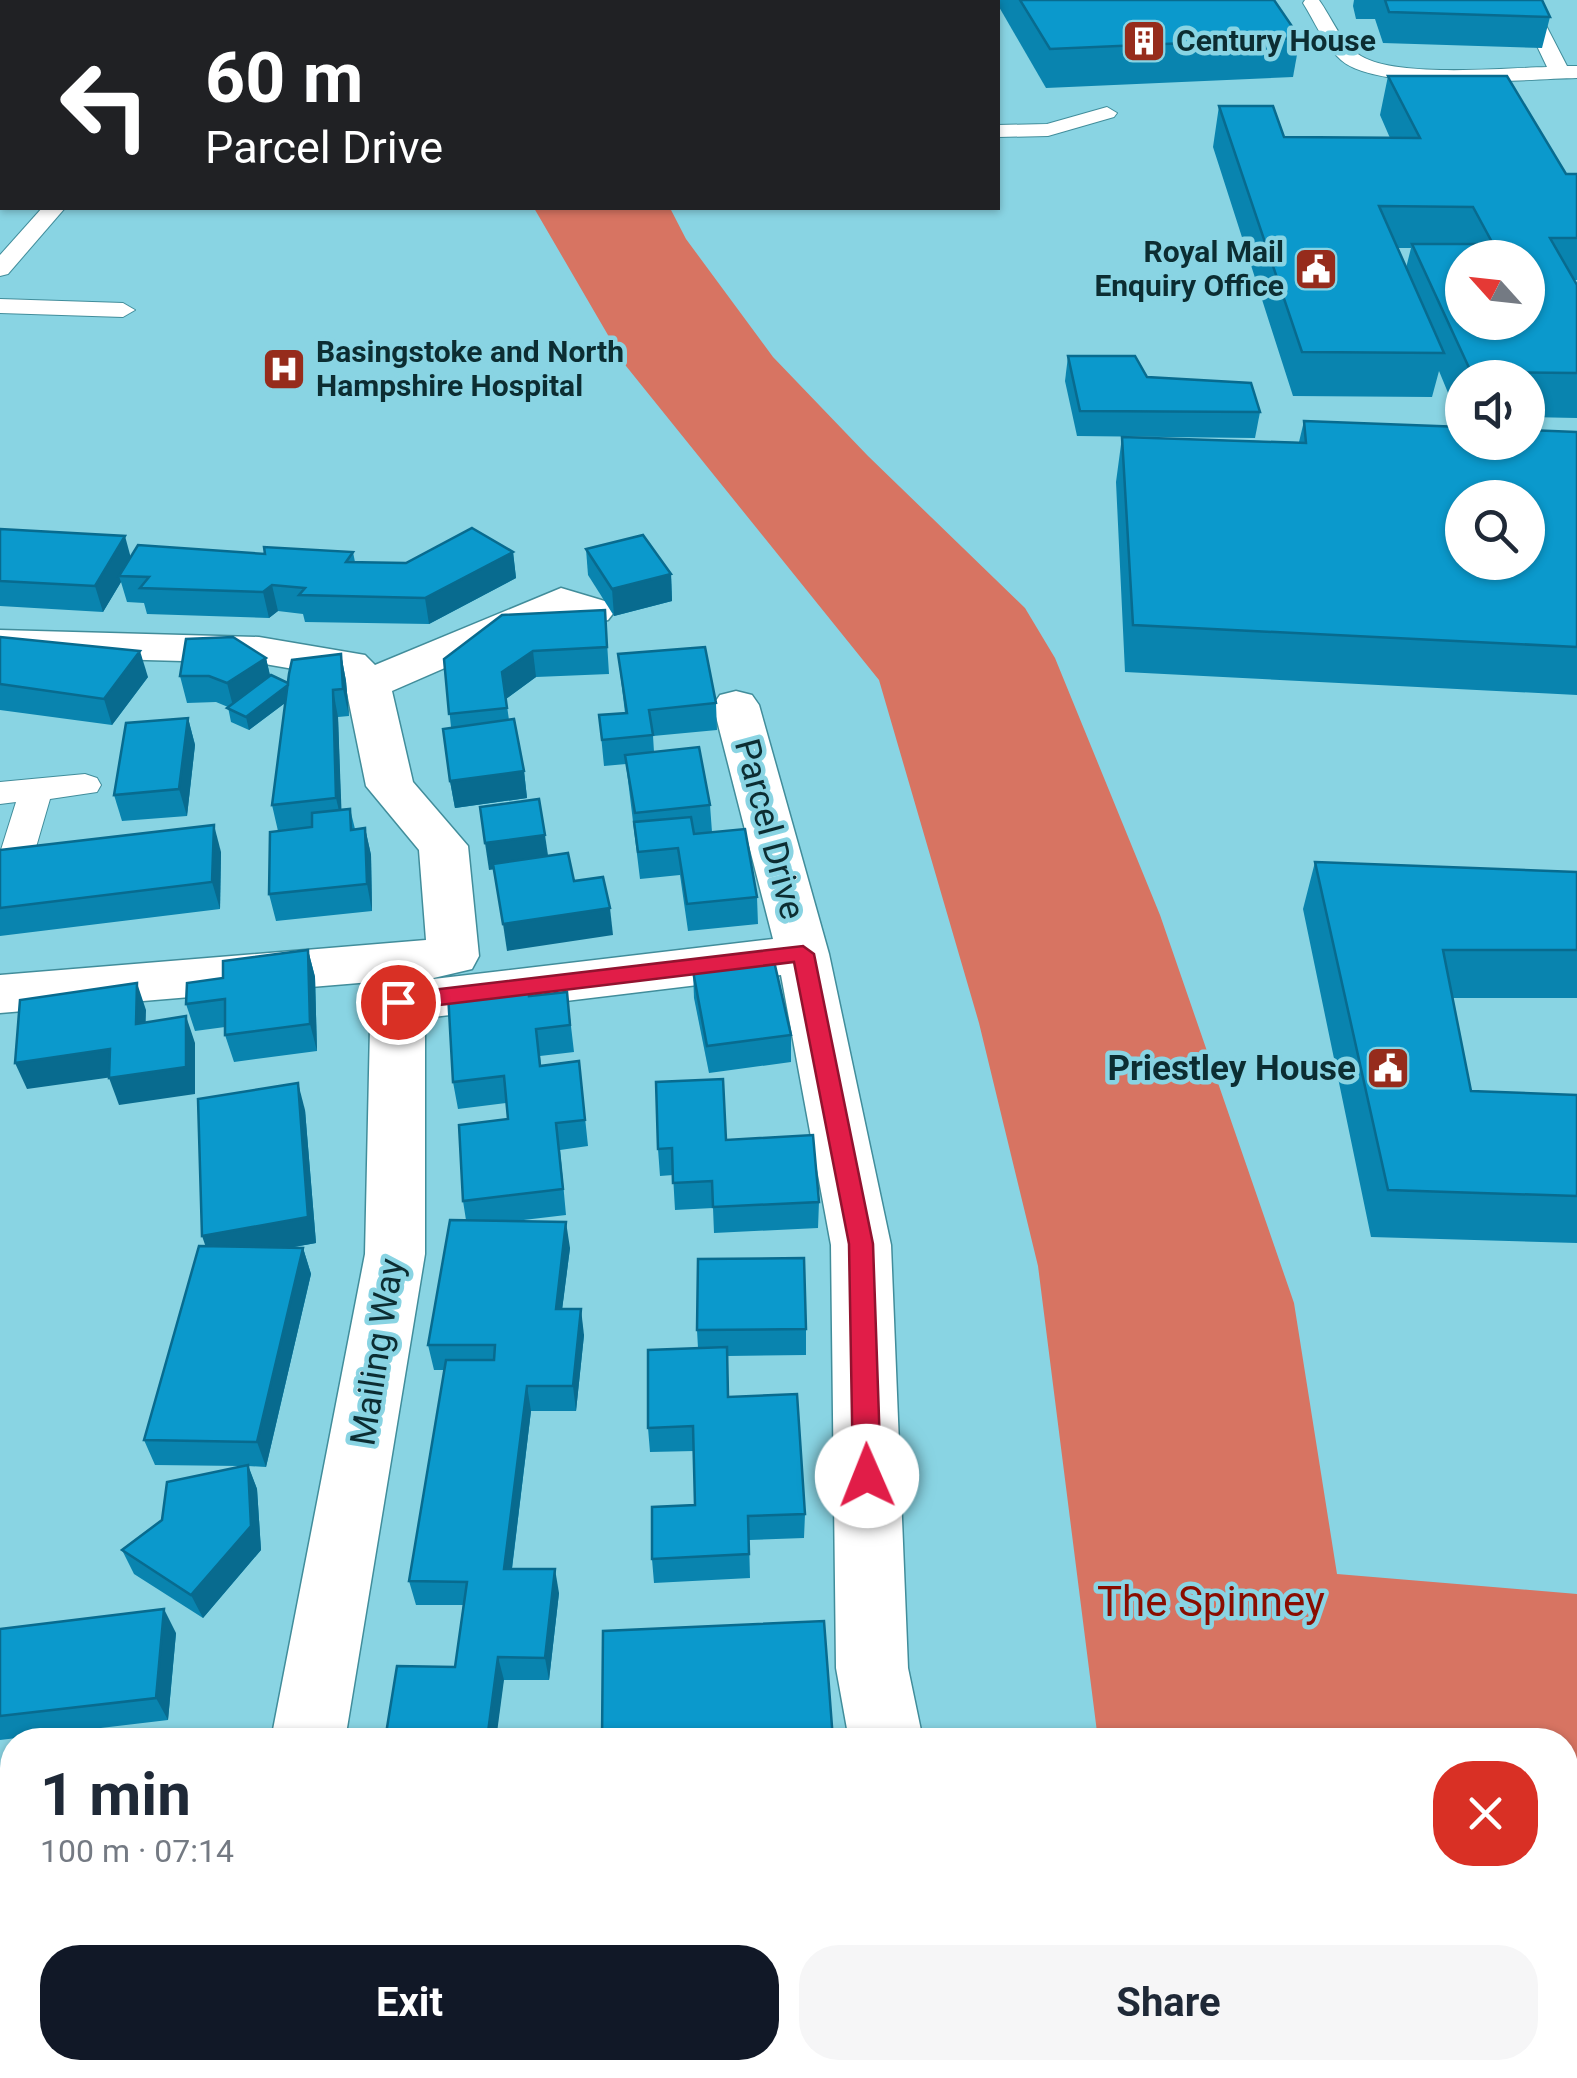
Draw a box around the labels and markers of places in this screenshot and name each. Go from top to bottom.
building icon: Century House [1121,18,1167,64]
place label: Century House [1176,23,1376,58]
place label: Royal Mail Enquiry Office [1094,234,1284,303]
public building icon: Royal Mail Enquiry Office [1293,246,1339,292]
place label: Basingstoke and North Hampshire Hospital [316,334,624,403]
hospital icon: Basingstoke and North Hampshire Hospital [261,346,307,392]
pin [356,960,441,1045]
public building icon: Priestley House [1365,1045,1411,1091]
place label: Priestley House [1107,1048,1356,1089]

